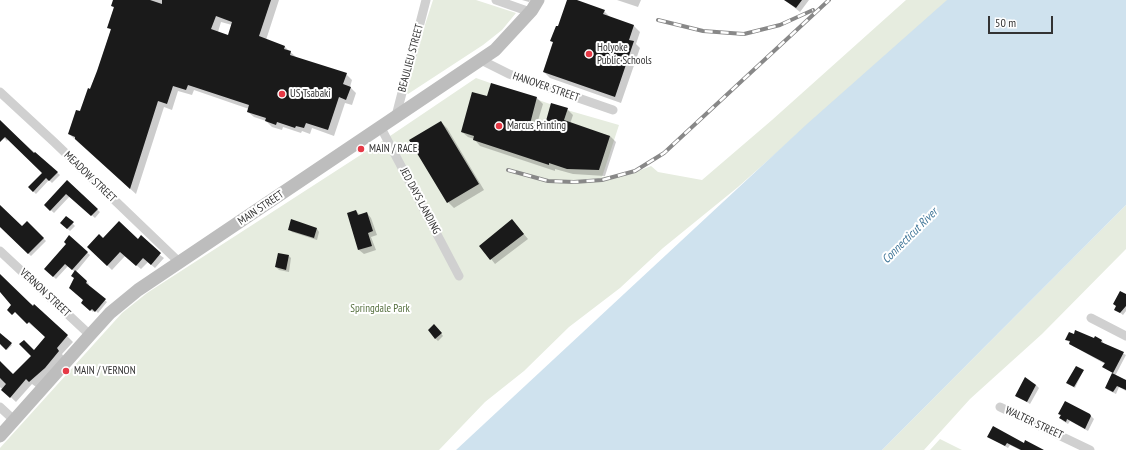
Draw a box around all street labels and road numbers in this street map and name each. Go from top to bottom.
street label: BEAULIEU STREET [396,22,426,94]
street label: HANOVER STREET [511,69,581,105]
street label: MEADOW STREET [61,149,119,205]
street label: JED DAYS LANDING [397,166,443,236]
street label: MAIN STREET [236,188,286,228]
street label: VERNON STREET [17,266,73,320]
street label: WALTER STREET [1003,404,1065,442]

